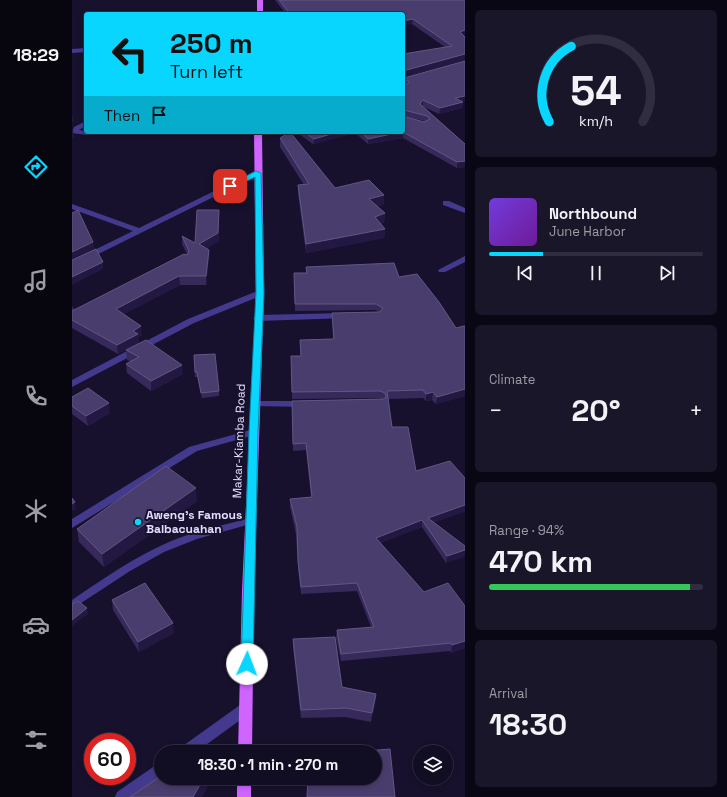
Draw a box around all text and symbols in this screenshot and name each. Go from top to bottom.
text: 250 m [170,25,253,61]
icon: left [104,28,156,80]
text: 18:29 [13,43,59,66]
text: Turn left [170,60,243,83]
text: 54 [570,64,622,117]
icon: arrive [148,104,170,126]
text: Then [104,106,140,125]
text: km/h [579,111,613,129]
icon: directions [22,153,50,181]
pin [213,169,247,203]
icon: arrive [219,175,241,197]
text: Northbound [549,204,637,223]
text: June Harbor [549,223,626,240]
icon: previous [514,262,536,284]
icon: pause [585,262,607,284]
icon: next [656,262,678,284]
icon: music [22,267,50,295]
text: Climate [489,371,535,388]
icon: phone [22,382,50,410]
street label: Makar-Kiamba Road [229,383,249,499]
text: 20° [571,391,621,430]
text: − [489,396,503,424]
text: + [689,396,703,424]
icon: climate [22,497,50,525]
place label: Aweng's Famous Balbacuahan [146,507,242,537]
marker: Aweng's Famous Balbacuahan [133,517,143,527]
text: Range · 94% [489,522,564,539]
text: 470 km [489,542,593,581]
icon: car [22,611,50,639]
position arrow [226,643,268,685]
text: Arrival [489,685,528,702]
text: 18:30 [489,705,567,744]
icon: filters [22,726,50,754]
speed limit sign: 60 [84,733,136,785]
map controls [413,745,453,785]
button: layers [413,745,453,785]
text: 18:30 · 1 min · 270 m [198,755,338,774]

